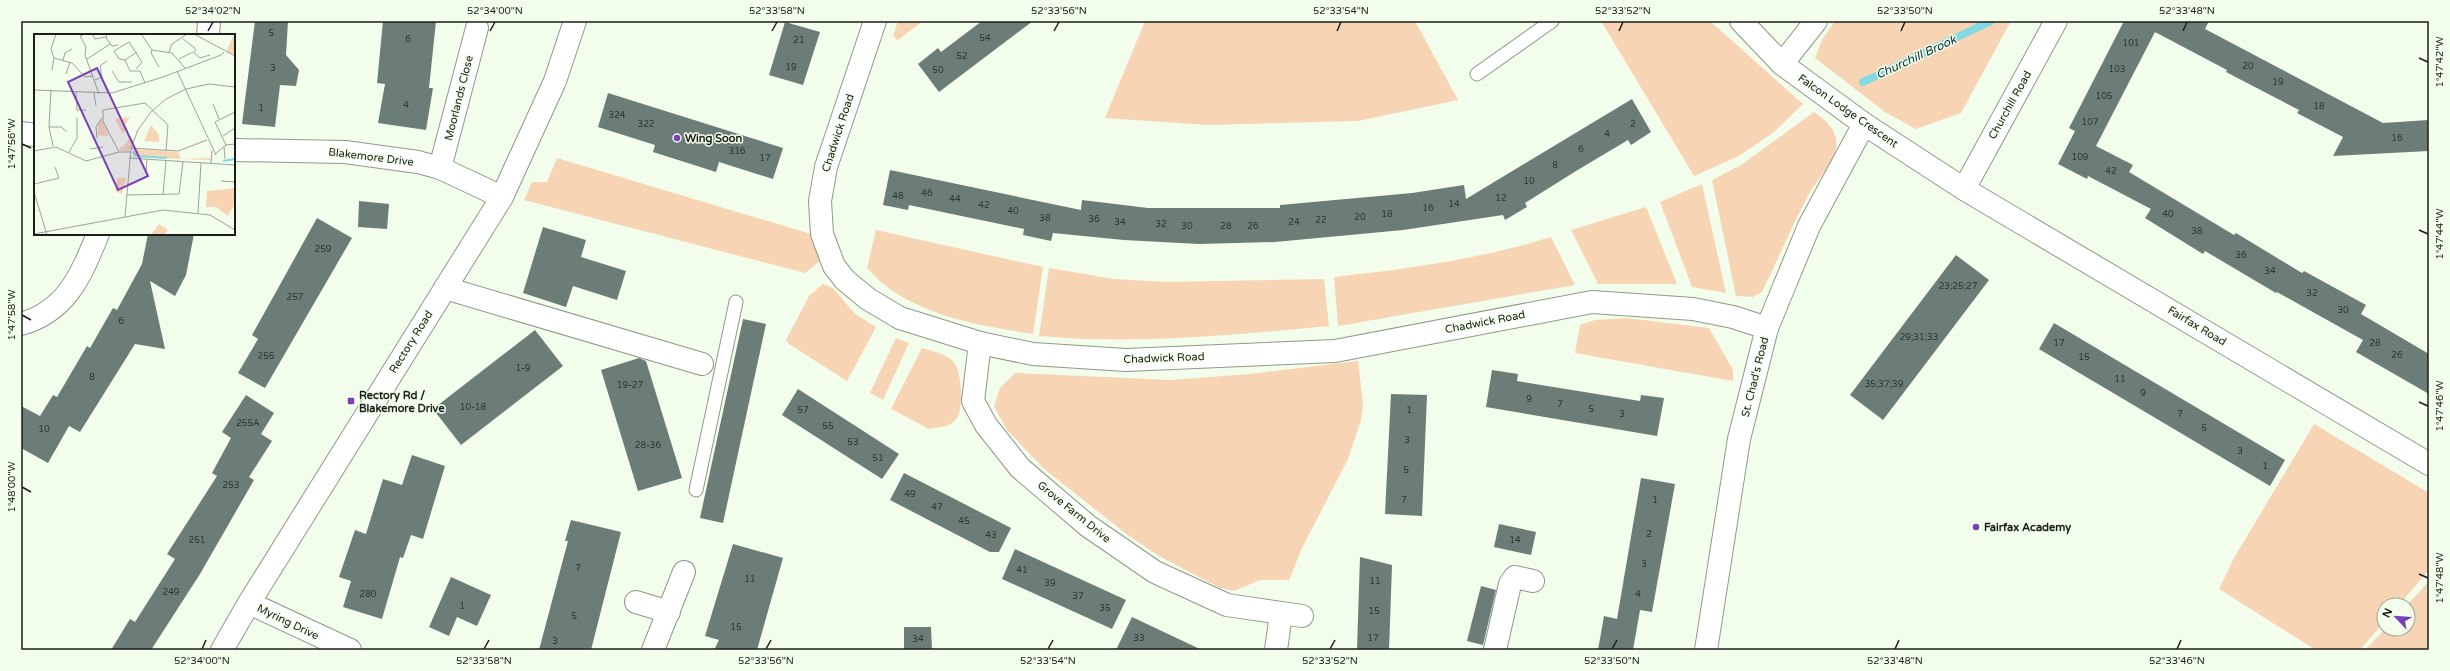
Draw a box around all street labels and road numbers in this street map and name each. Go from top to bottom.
street label: Moorlands Close [442,54,476,142]
street label: Churchill Road [1986,68,2034,142]
street label: Falcon Lodge Crescent [1796,72,1900,150]
street label: Chadwick Road [819,92,857,174]
street label: Blakemore Drive [328,145,414,169]
street label: Fairfax Road [2166,304,2229,349]
street label: Rectory Road [387,308,435,376]
street label: Chadwick Road [1444,308,1526,336]
street label: St. Chad's Road [1739,336,1771,418]
street label: Chadwick Road [1123,350,1205,366]
street label: Grove Farm Drive [1035,479,1113,545]
street label: Myring Drive [255,601,321,643]

